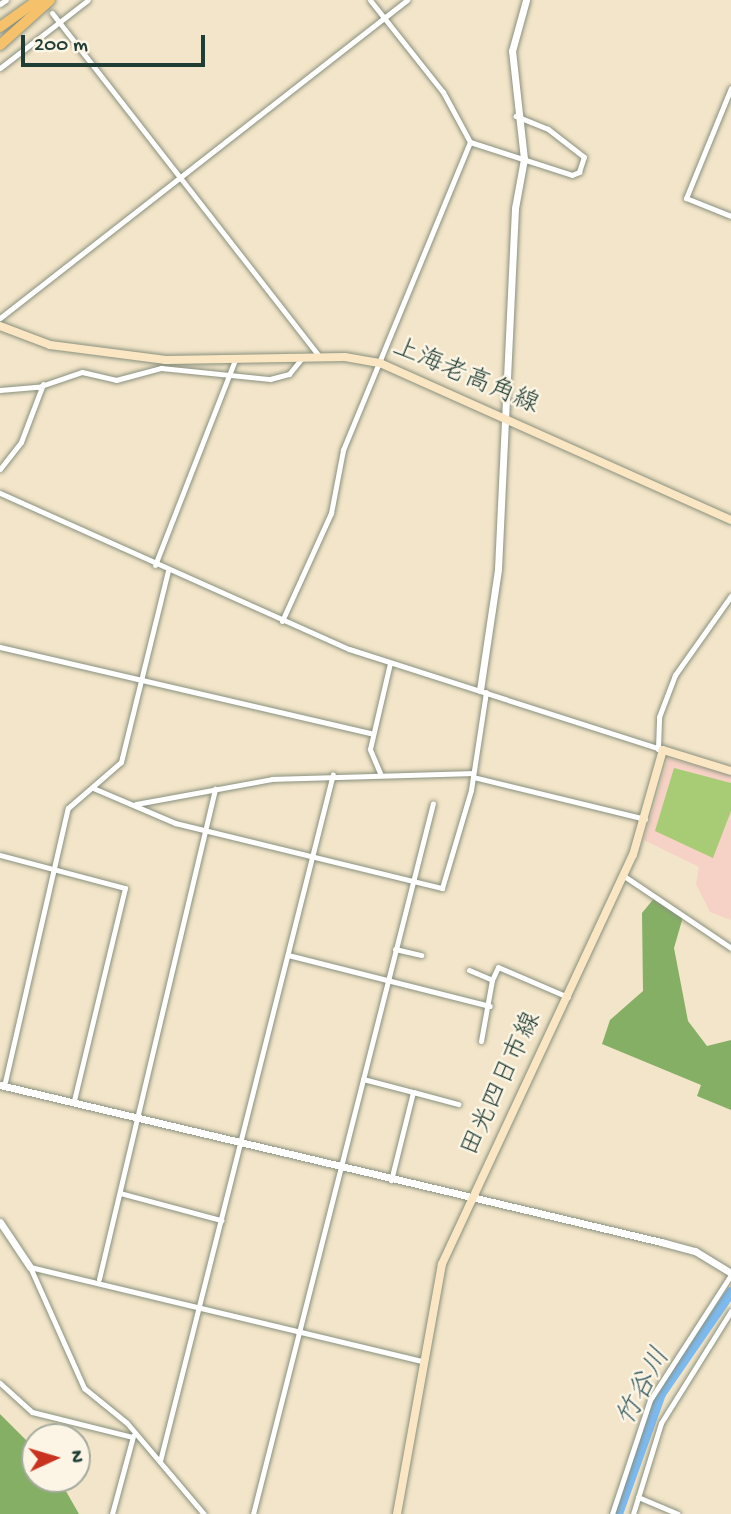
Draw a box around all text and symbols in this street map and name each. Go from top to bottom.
scale bar [24,21,208,65]
text: 200 m [34,34,88,59]
street label: 上海老高角線 [387,333,543,423]
street label: 田光四日市線 [456,1008,550,1162]
water label: 竹谷川 [610,1343,680,1433]
north arrow [21,1423,91,1493]
text: N [64,1450,87,1464]

